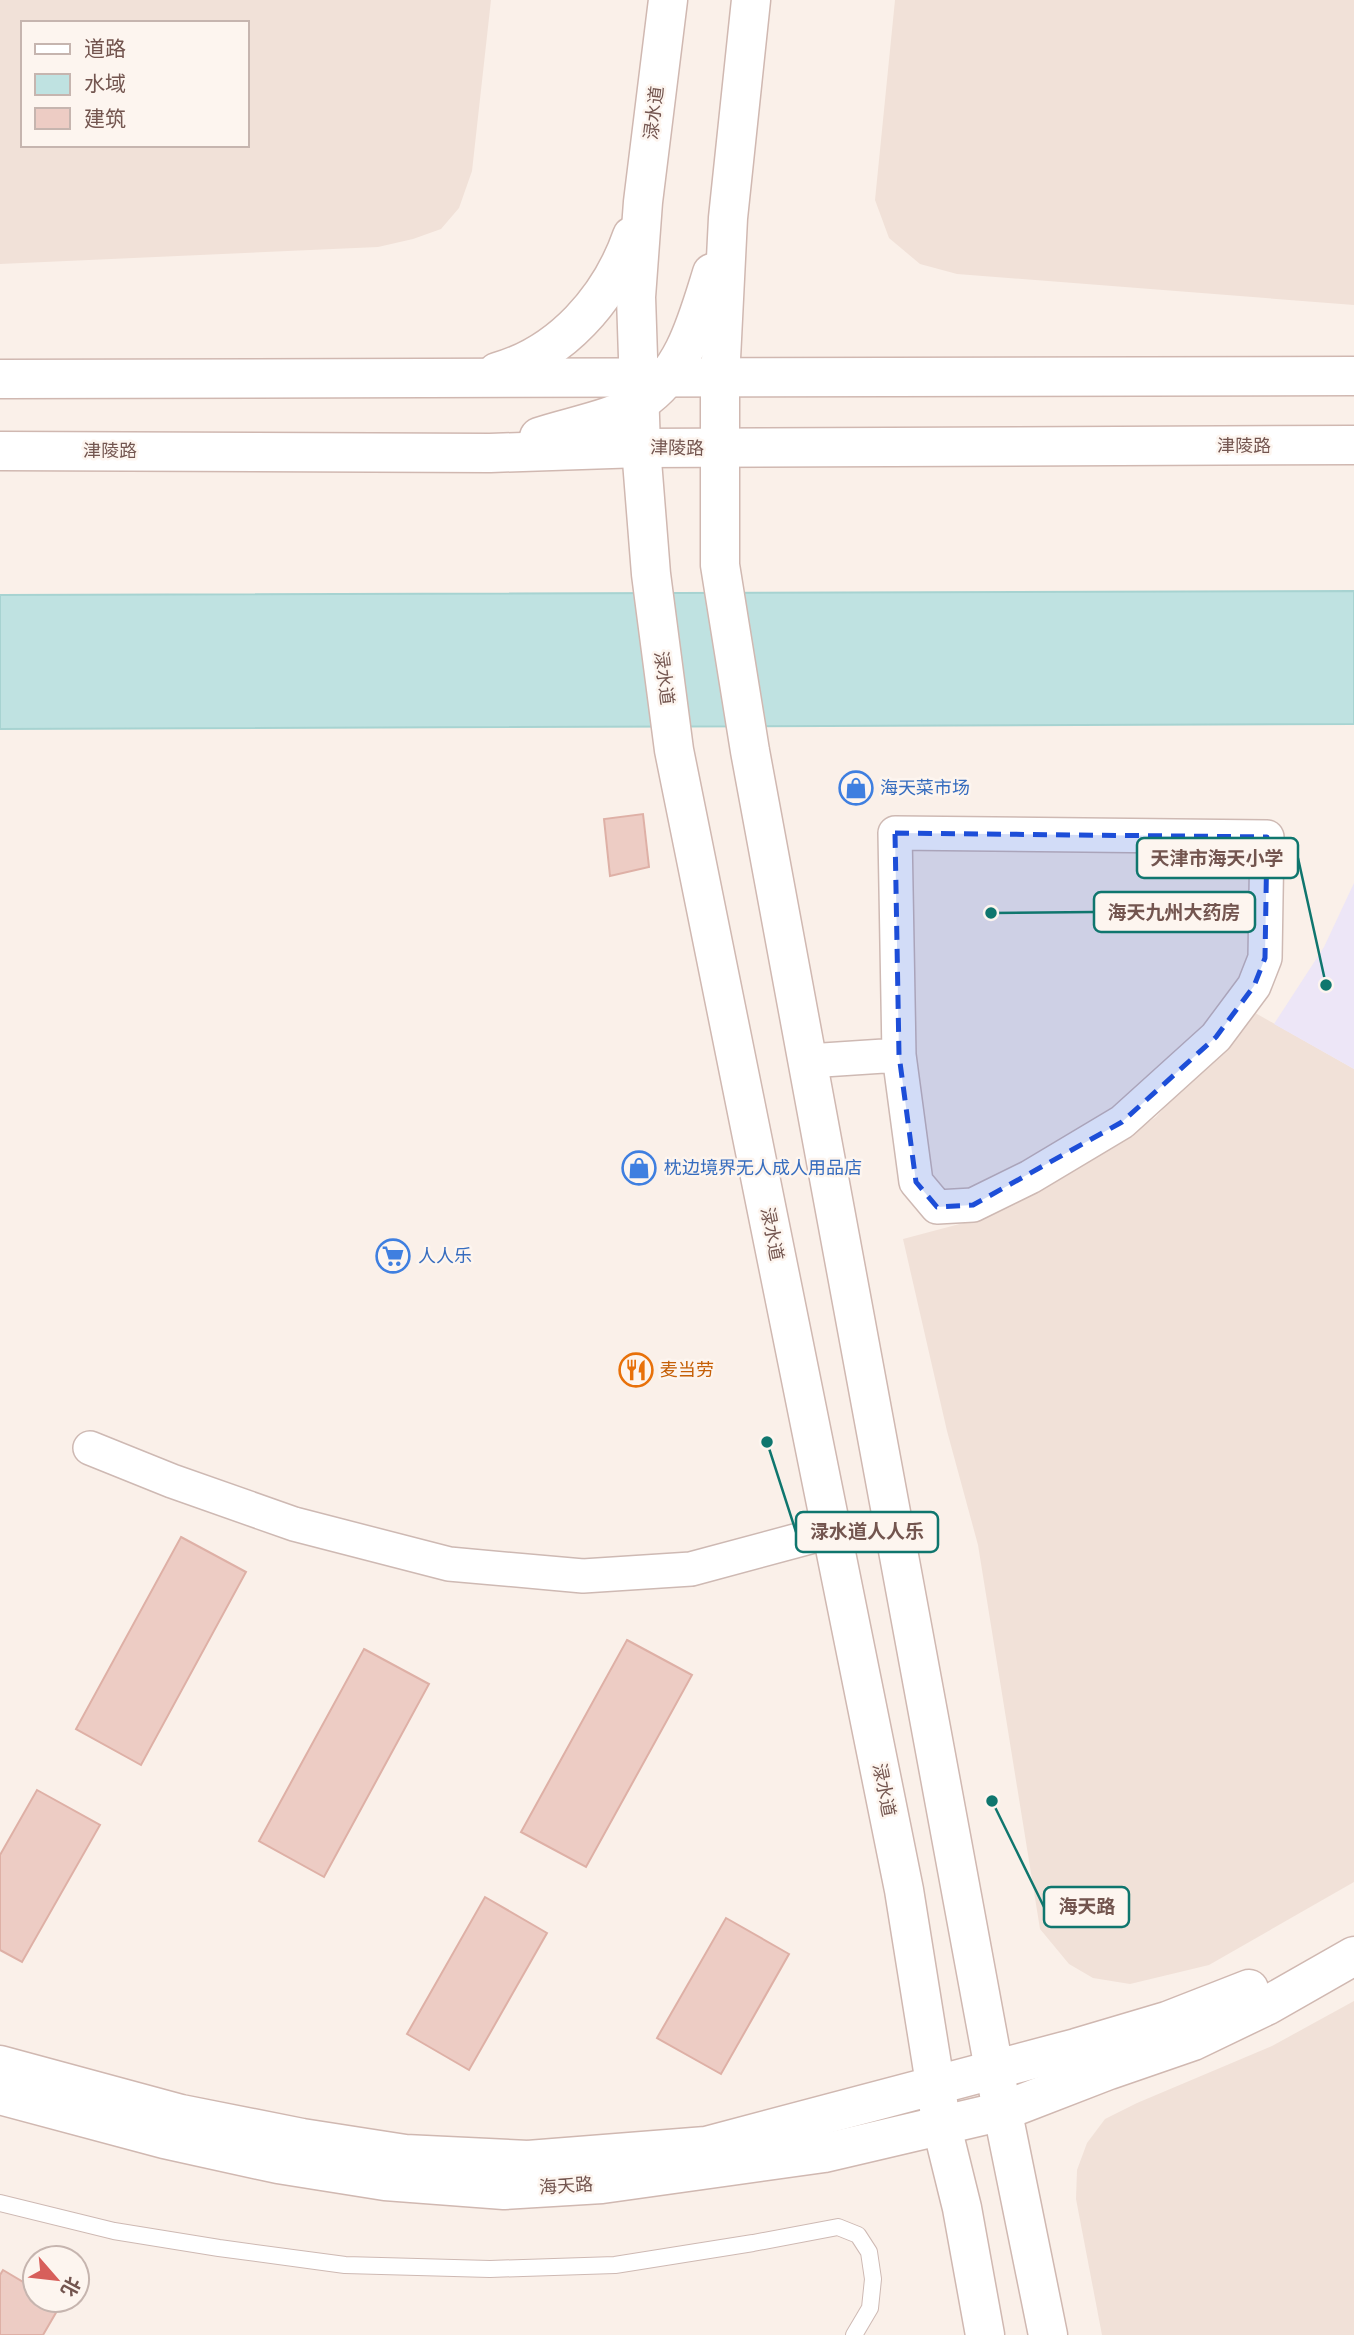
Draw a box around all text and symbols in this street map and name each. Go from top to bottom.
legend [21,21,248,147]
text: 道路 [84,34,126,62]
text: 水域 [84,69,126,97]
street label: 渌水道 [639,85,668,141]
text: 建筑 [84,104,126,132]
street label: 津陵路 [1217,434,1271,457]
street label: 津陵路 [650,436,704,459]
street label: 津陵路 [83,439,137,462]
street label: 渌水道 [650,650,679,706]
shop icon: 海天菜市场 [837,769,875,807]
place label: 海天菜市场 [880,776,970,799]
callout: 天津市海天小学 [1137,838,1298,878]
text: 天津市海天小学 [1150,846,1284,870]
callout: 海天九州大药房 [1094,892,1255,932]
text: 海天九州大药房 [1107,900,1241,924]
shop icon: 枕边境界无人成人用品店 [620,1149,658,1187]
place label: 枕边境界无人成人用品店 [664,1156,862,1179]
street label: 渌水道 [756,1205,789,1263]
supermarket icon: 人人乐 [374,1237,412,1275]
place label: 人人乐 [418,1244,472,1267]
restaurant icon: 麦当劳 [617,1351,655,1389]
place label: 麦当劳 [660,1358,714,1381]
callout: 渌水道人人乐 [796,1512,938,1552]
text: 渌水道人人乐 [810,1519,924,1543]
street label: 渌水道 [868,1761,901,1819]
callout: 海天路 [1044,1887,1129,1927]
text: 海天路 [1058,1894,1116,1918]
street label: 海天路 [538,2172,594,2199]
north arrow [21,2244,91,2314]
text: 北 [56,2273,86,2301]

